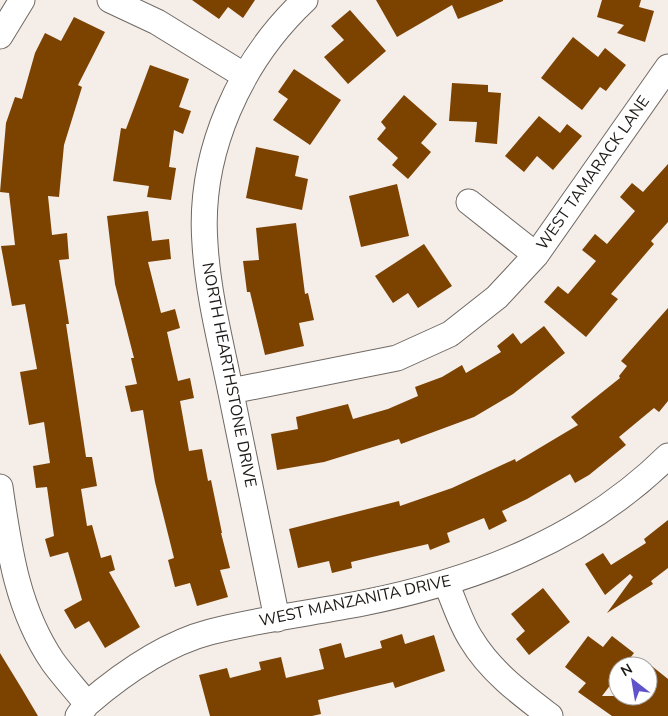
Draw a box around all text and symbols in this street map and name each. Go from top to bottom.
street label: WEST TAMARACK LANE [531,91,655,255]
street label: NORTH HEARTHSTONE DRIVE [196,261,262,489]
street label: WEST MANZANITA DRIVE [257,570,453,632]
north arrow [608,656,658,706]
text: N [617,659,636,681]

